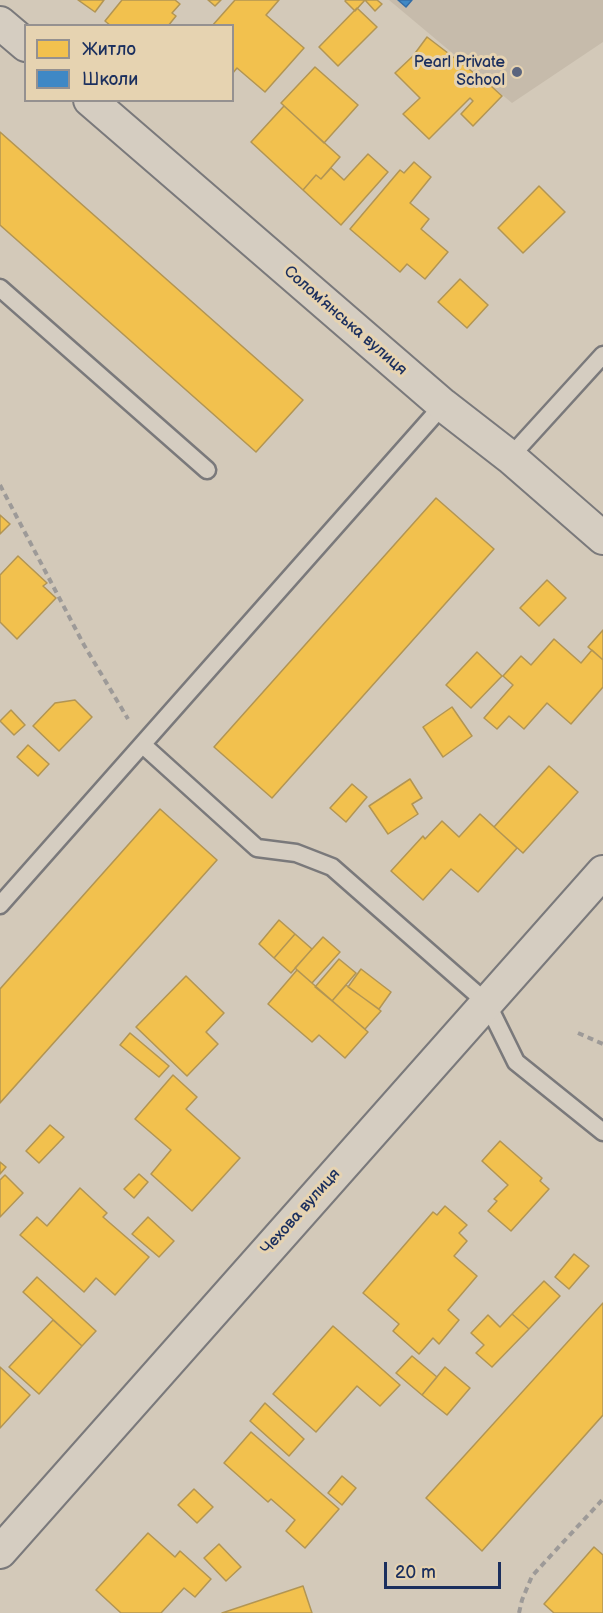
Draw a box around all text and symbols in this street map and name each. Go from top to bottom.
legend [24,24,234,102]
text: Житло [82,39,136,60]
place label: Pearl Private School [414,53,505,91]
marker: Pearl Private School [510,65,524,79]
text: Школи [82,69,138,90]
street label: Соломʼянська вулиця [279,262,411,380]
street label: Чехова вулиця [257,1165,345,1259]
scale bar [387,1550,504,1588]
text: 20 m [395,1562,436,1583]

